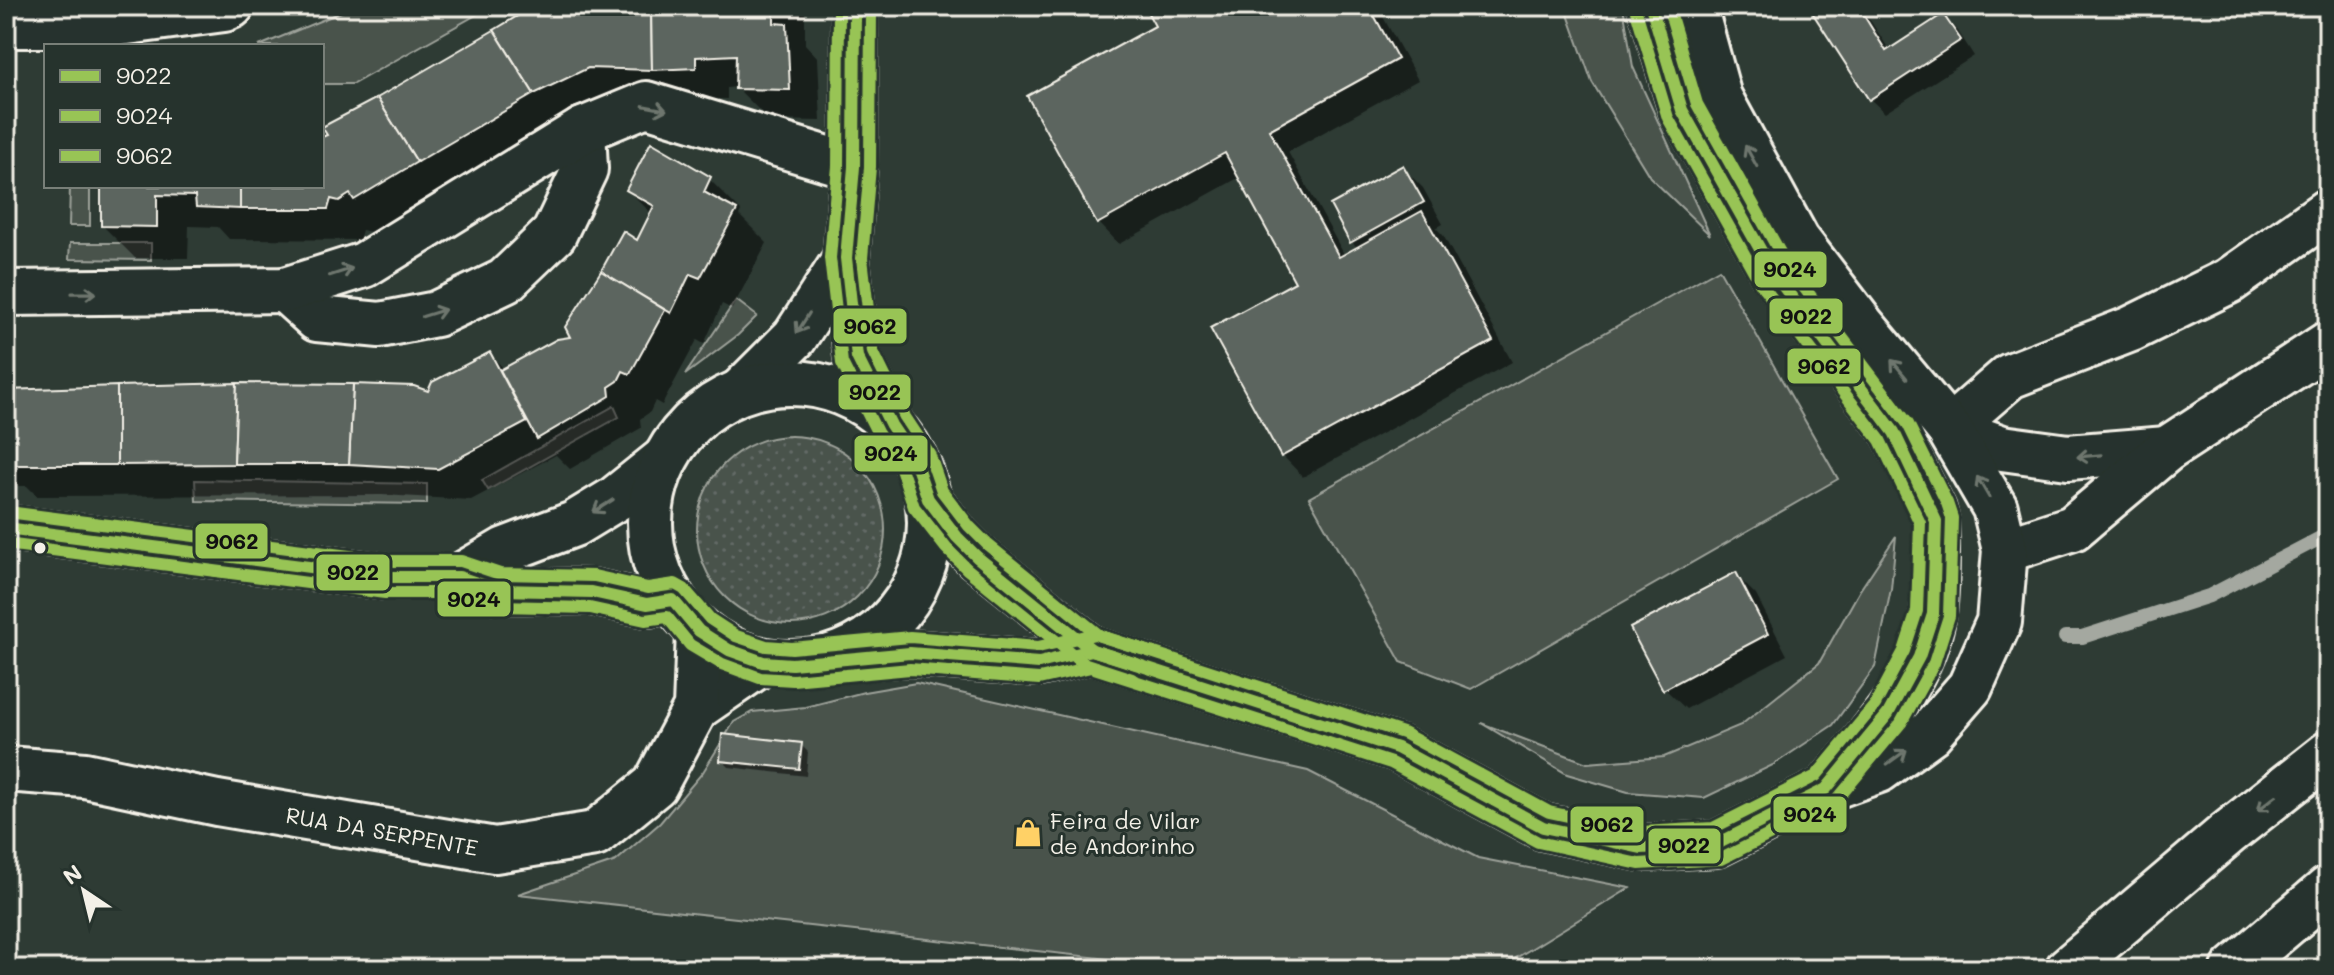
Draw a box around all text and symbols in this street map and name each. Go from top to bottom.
legend [44,44,324,188]
text: 9022 [116,59,172,90]
text: 9024 [116,99,172,130]
one-way arrow [642,102,668,117]
text: 9062 [116,139,173,170]
one-way arrow [1743,145,1759,168]
line badge: 9024 [1753,250,1828,289]
text: 9024 [1763,254,1817,283]
one-way arrow [328,264,353,278]
one-way arrow [70,285,97,300]
line badge: 9022 [1768,297,1844,335]
text: 9022 [1780,301,1832,330]
one-way arrow [421,305,446,319]
line badge: 9062 [832,307,908,345]
one-way arrow [795,311,811,334]
text: 9062 [844,311,896,340]
line badge: 9062 [1786,347,1862,385]
text: 9062 [1798,351,1850,380]
one-way arrow [1890,359,1908,380]
line badge: 9022 [837,373,912,411]
text: 9022 [849,377,901,406]
line badge: 9024 [853,434,929,473]
text: 9024 [864,438,918,467]
one-way arrow [2076,448,2103,463]
one-way arrow [1975,476,1991,499]
one-way arrow [593,498,615,514]
line badge: 9062 [194,522,269,560]
text: 9062 [206,526,258,555]
unlabelled marker [32,540,48,556]
line badge: 9022 [315,553,391,592]
text: 9022 [327,557,379,586]
line badge: 9024 [436,580,512,618]
text: 9024 [447,584,501,613]
one-way arrow [1885,749,1907,766]
one-way arrow [2257,794,2278,811]
line badge: 9024 [1772,795,1848,834]
text: 9024 [1783,799,1837,828]
street label: RUA DA SERPENTE [284,800,480,862]
line badge: 9062 [1569,805,1645,844]
place label: Feira de Vilar de Andorinho [1050,806,1200,860]
text: 9062 [1581,809,1633,838]
shop icon: Feira de Vilar de Andorinho [1013,818,1043,848]
line badge: 9022 [1647,827,1722,865]
text: 9022 [1658,830,1710,859]
north arrow [44,851,124,931]
text: N [57,858,87,891]

